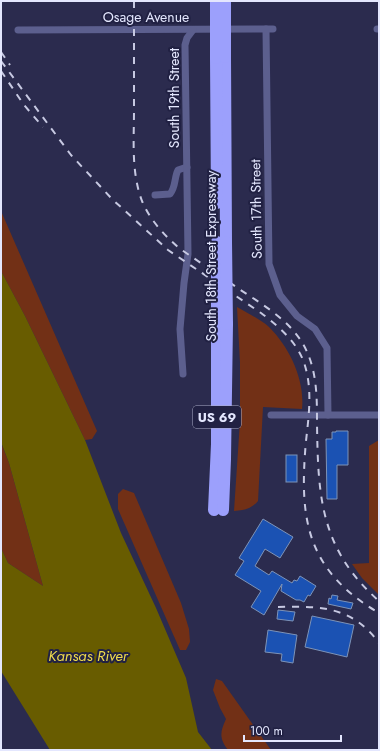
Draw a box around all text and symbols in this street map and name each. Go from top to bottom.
street label: Osage Avenue [103,7,189,27]
street label: South 19th Street [164,47,184,148]
street label: South 17th Street [245,158,267,259]
street label: South 18th Street Expressway [201,170,221,341]
road number: US 69 [193,406,241,428]
water label: Kansas River [48,645,129,667]
scale bar [244,717,341,743]
text: 100 m [250,722,283,740]

